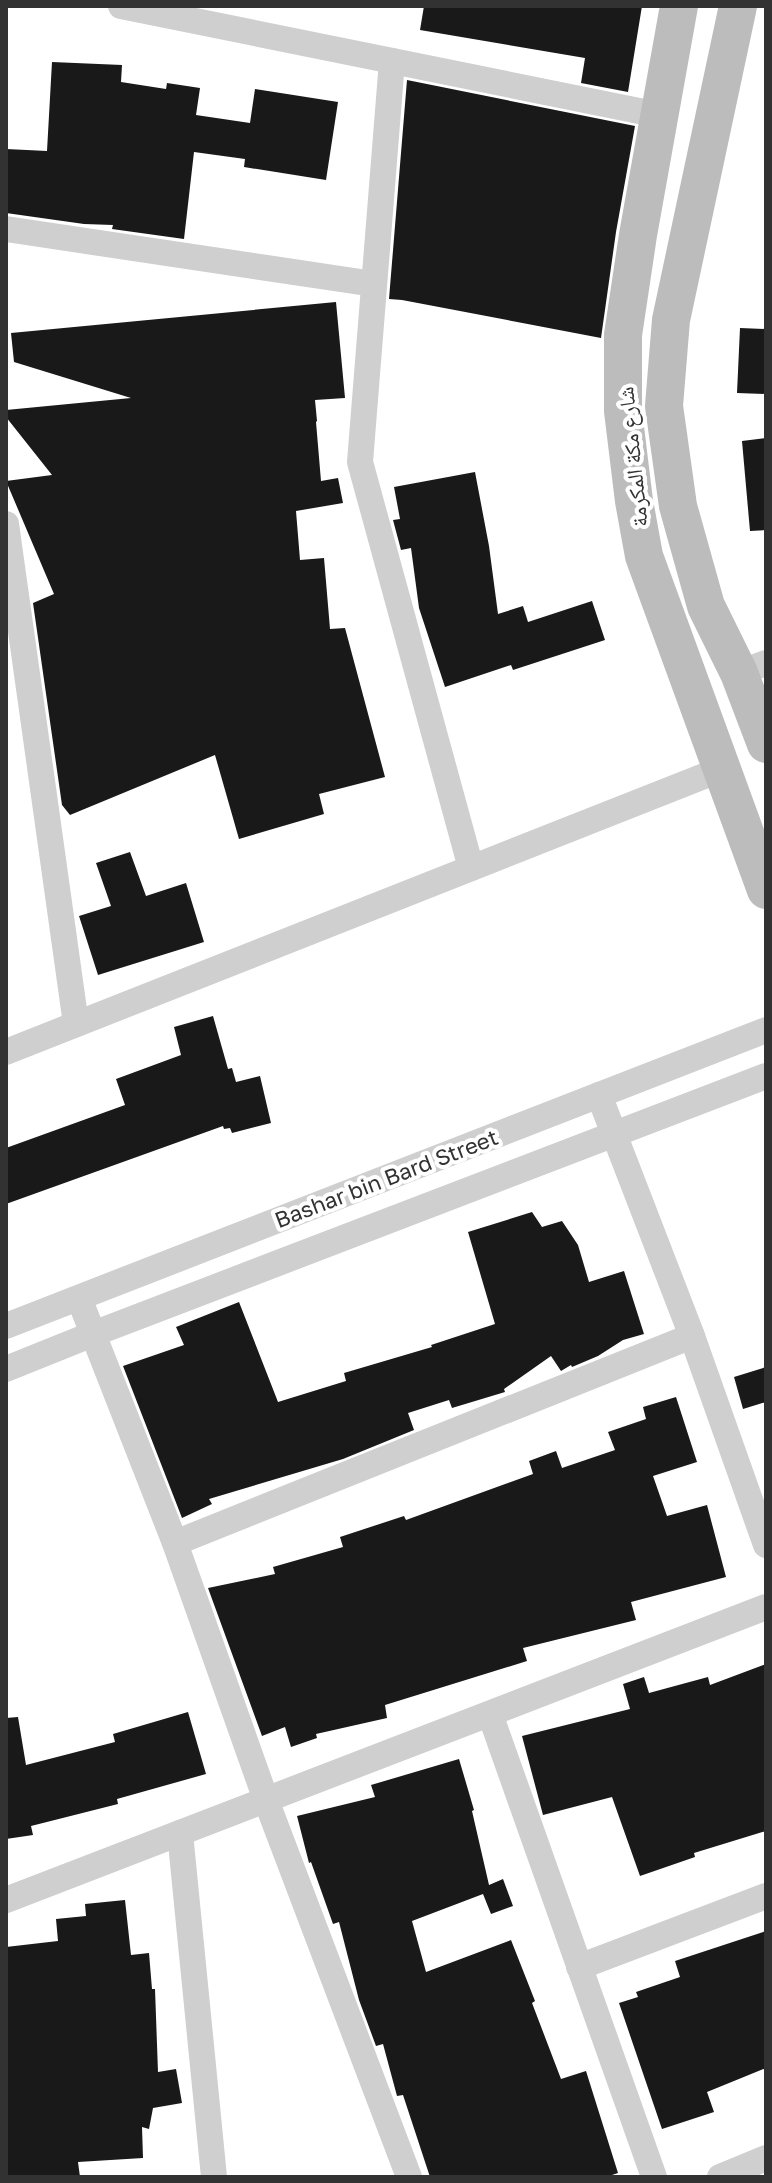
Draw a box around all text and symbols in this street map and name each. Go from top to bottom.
street label: شارع مكة المكرمة [611,385,654,528]
street label: Bashar bin Bard Street [271,1123,501,1233]

